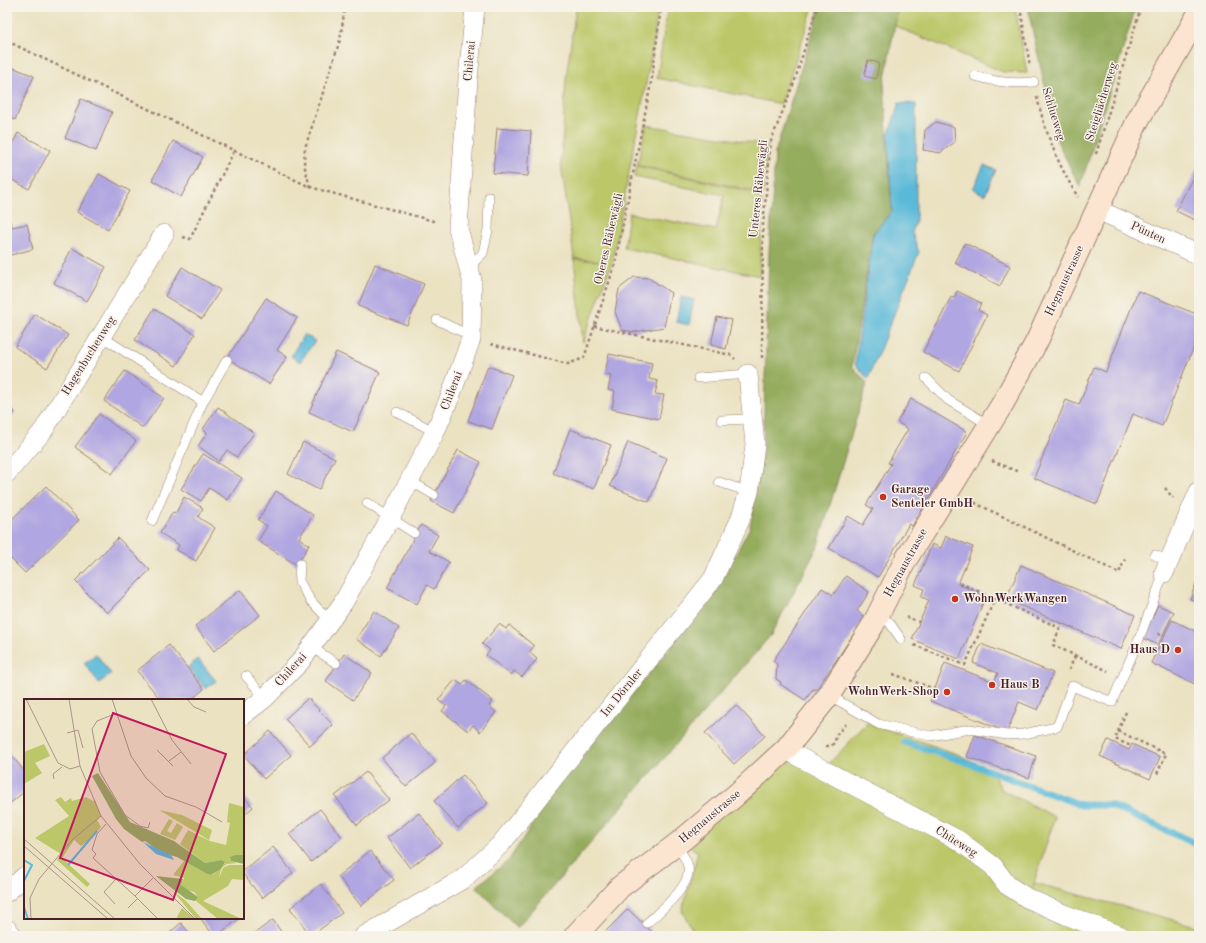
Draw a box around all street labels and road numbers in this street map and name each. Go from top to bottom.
street label: Chilerai [462,40,478,82]
street label: Steigliächerweg [1084,60,1120,143]
street label: Schlueweg [1039,86,1067,143]
street label: Unteres Räbewägli [748,139,770,239]
street label: Oberes Räbewägli [593,192,625,286]
street label: Pünten [1129,220,1168,246]
street label: Hegnaustrasse [1043,243,1087,318]
street label: Hagenbuchenweg [60,314,118,398]
street label: Chilerai [439,370,465,412]
street label: Hegnaustrasse [882,526,930,599]
street label: Chilerai [273,651,309,689]
street label: Im Dörnler [599,667,645,719]
street label: Hegnaustrasse [677,788,744,846]
street label: Chüeweg [933,824,980,860]

